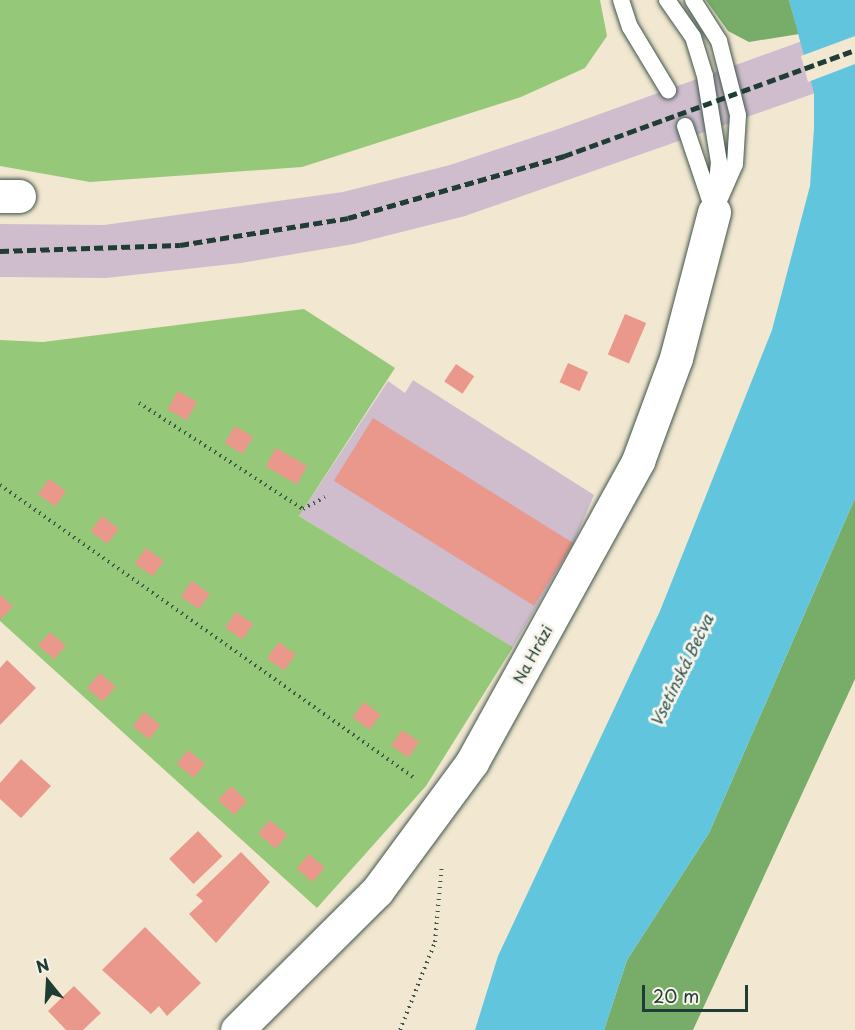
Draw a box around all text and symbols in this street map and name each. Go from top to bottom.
water label: Vsetínská Bečva [645,610,717,730]
street label: Na Hrázi [508,621,556,687]
north arrow [18,952,78,1012]
text: N [33,952,52,978]
scale bar [645,973,752,1011]
text: 20 m [653,982,699,1009]

